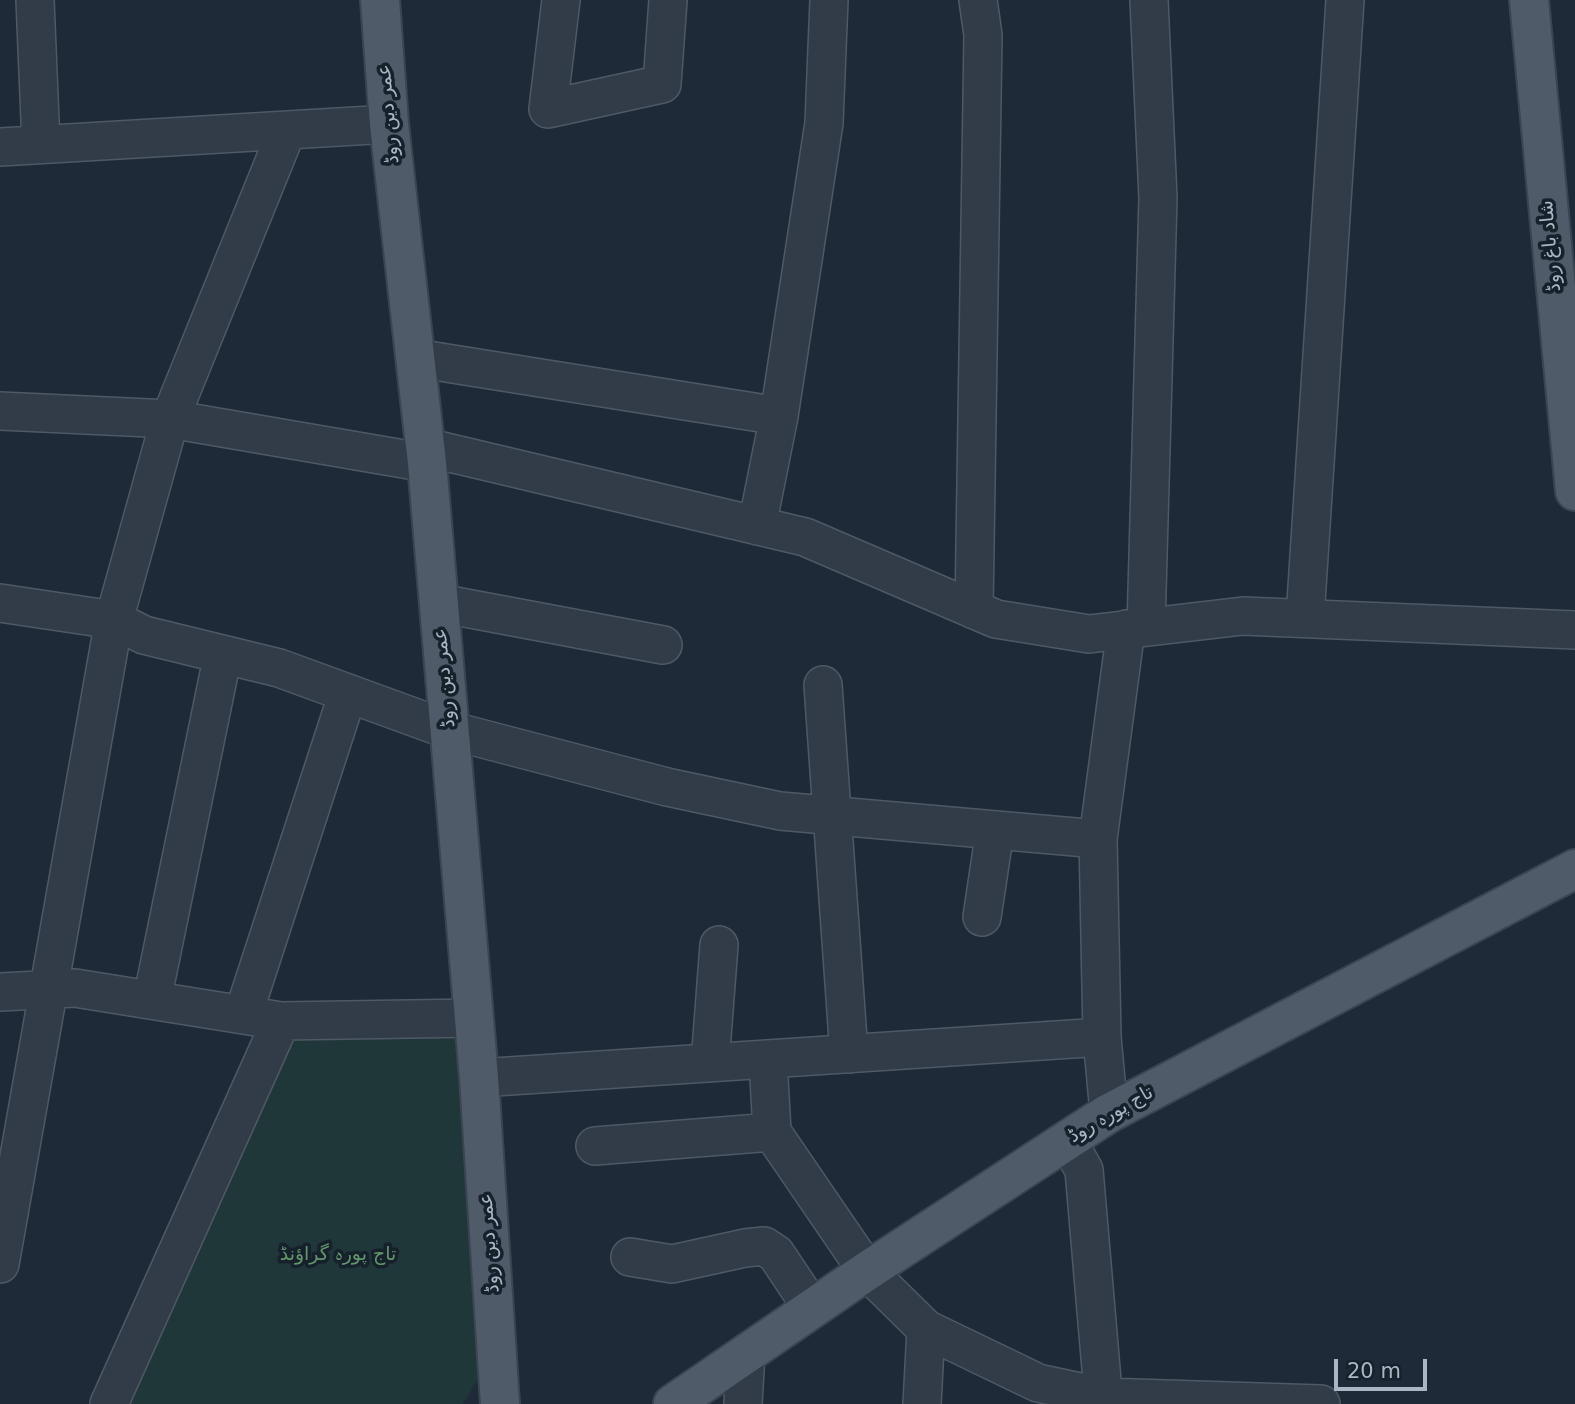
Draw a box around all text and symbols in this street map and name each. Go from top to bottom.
street label: عمر دین روڈ [373,63,405,165]
street label: شاد باغ روڈ [1536,199,1566,293]
street label: عمر دین روڈ [429,627,461,729]
street label: تاج پورہ روڈ [1064,1082,1158,1148]
street label: عمر دین روڈ [475,1192,505,1294]
park label: تاج پورہ گراؤنڈ [280,1244,396,1266]
scale bar [1337,1344,1430,1388]
text: 20 m [1347,1359,1401,1383]

